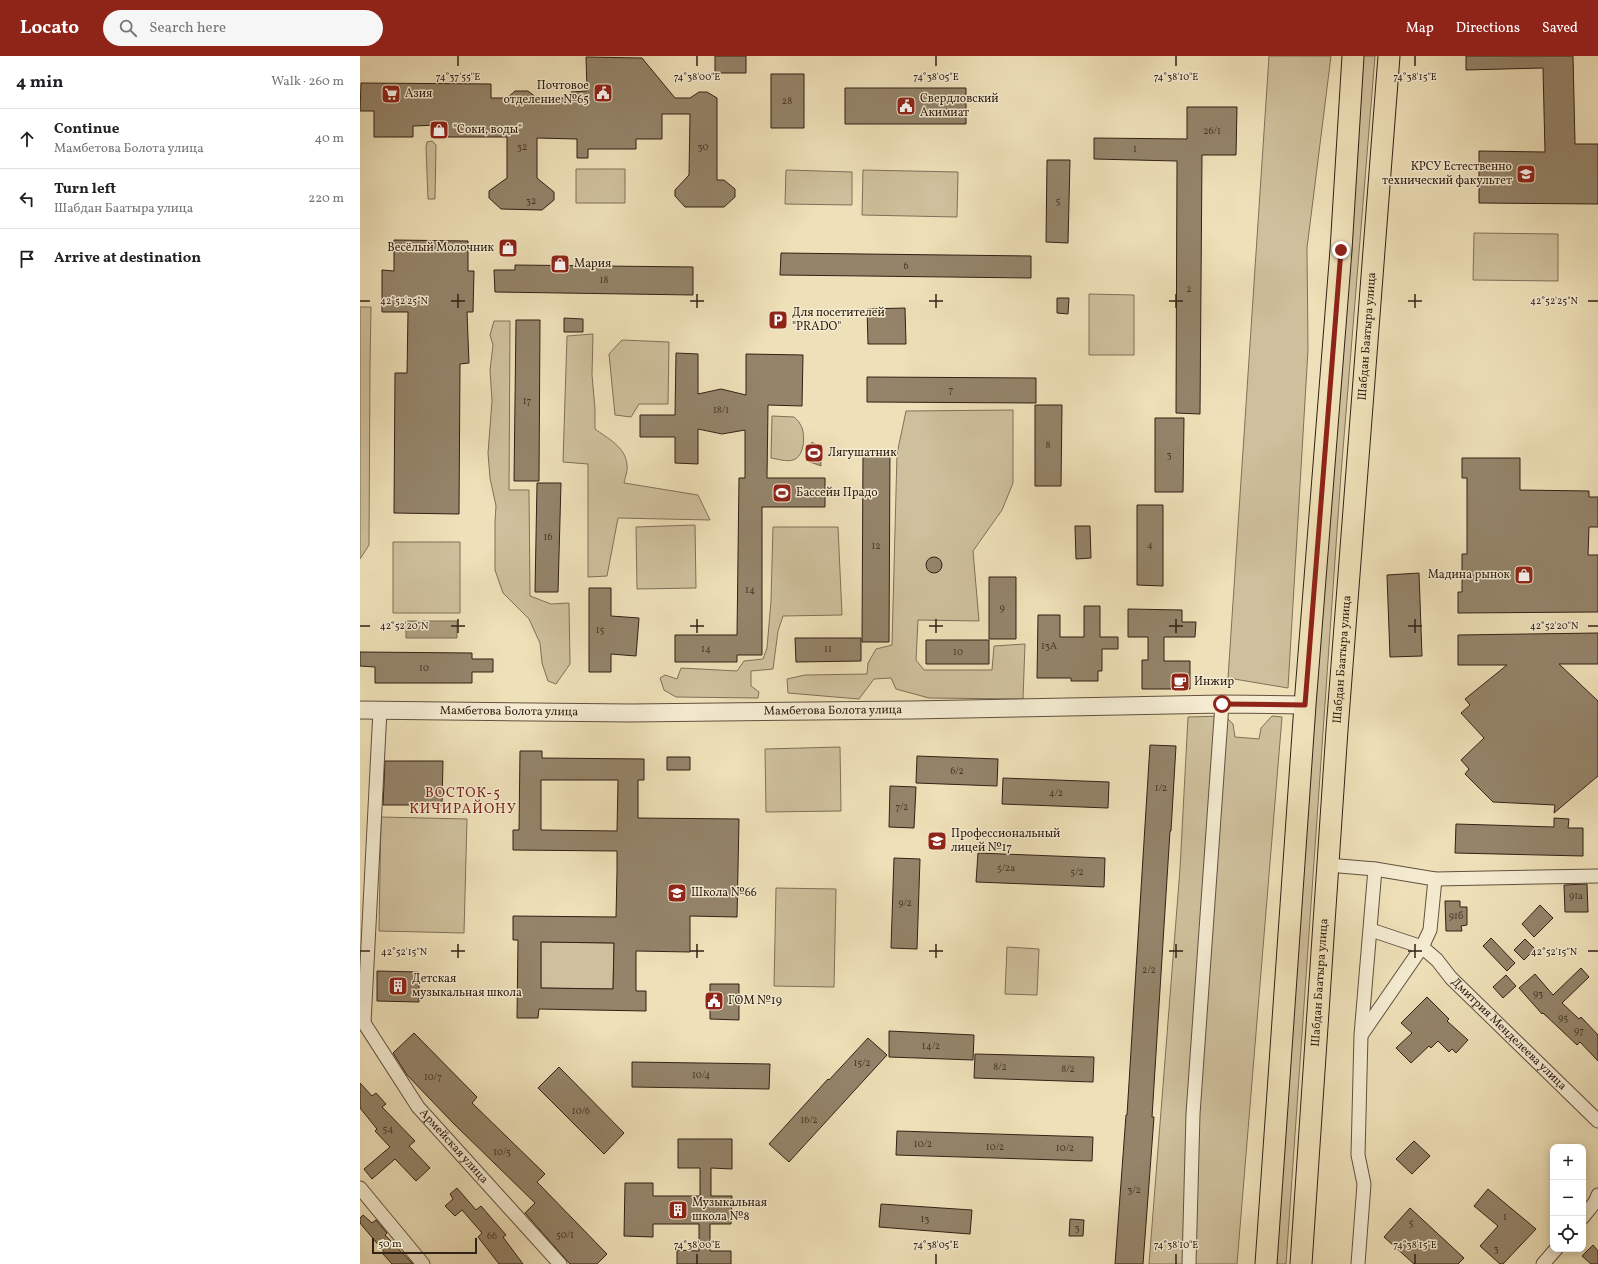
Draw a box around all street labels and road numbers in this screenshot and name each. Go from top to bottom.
street label: Шабдан Баатыра улица [1354,272,1380,401]
street label: Шабдан Баатыра улица [1330,595,1355,724]
street label: Мамбетова Болота улица [764,702,902,720]
street label: Мамбетова Болота улица [440,703,578,720]
street label: Шабдан Баатыра улица [1308,918,1332,1047]
street label: Дмитрия Менделеева улица [1448,974,1570,1094]
street label: Армейская улица [415,1105,492,1187]

